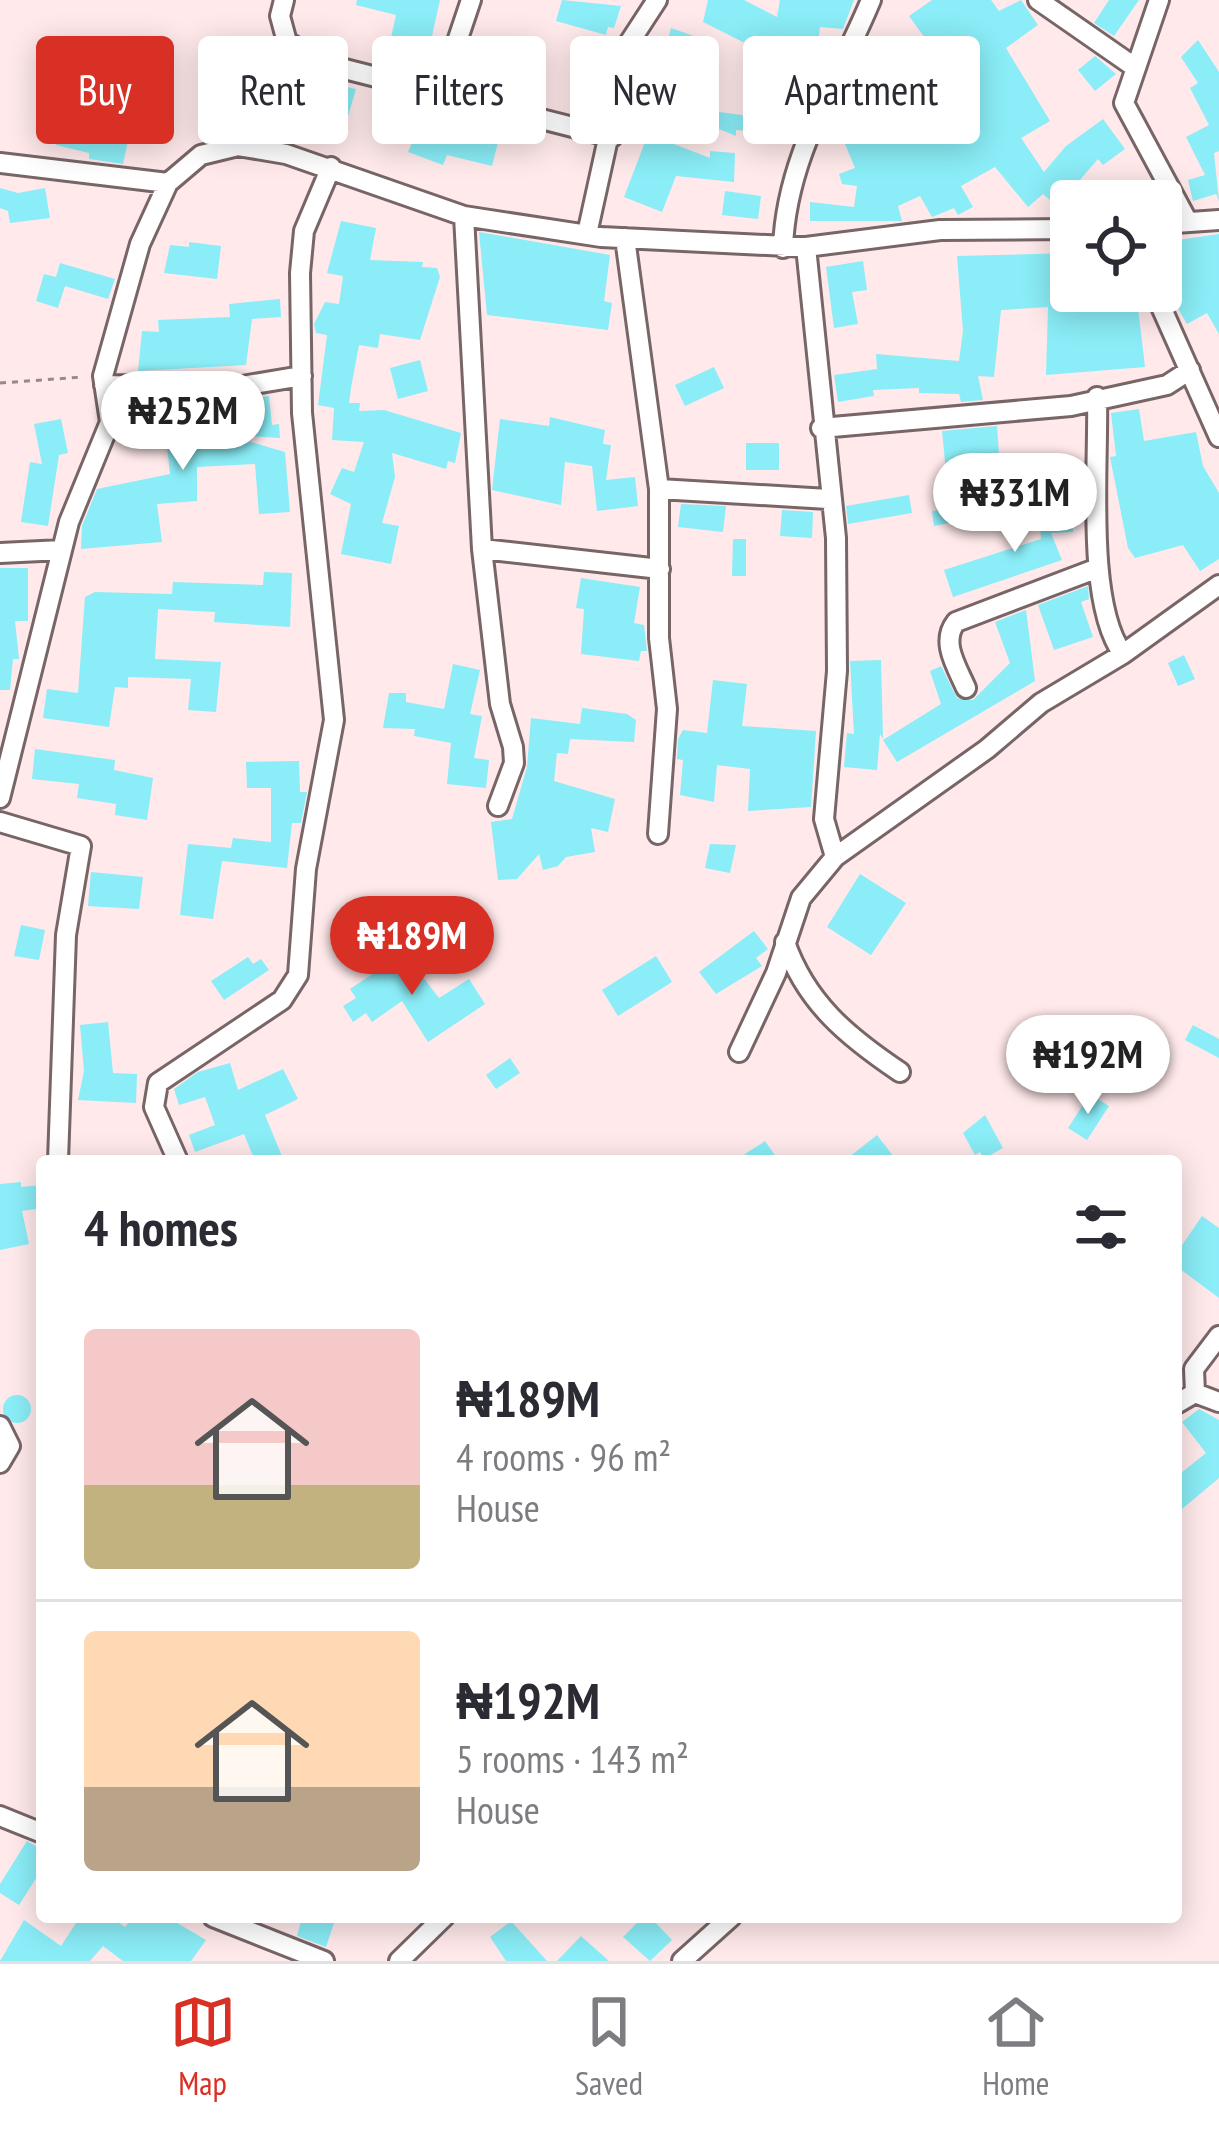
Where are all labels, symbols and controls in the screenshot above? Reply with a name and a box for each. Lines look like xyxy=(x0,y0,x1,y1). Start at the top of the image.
chip: Buy xyxy=(36,36,174,144)
chip: Rent xyxy=(198,36,348,144)
chip: Filters xyxy=(372,36,546,144)
chip: New xyxy=(570,36,719,144)
chip: Apartment xyxy=(743,36,980,144)
map controls xyxy=(1050,180,1182,312)
button: locate xyxy=(1050,180,1182,312)
pin: ₦252M xyxy=(99,371,267,473)
text: ₦252M xyxy=(128,384,238,435)
pin: ₦331M xyxy=(931,453,1099,555)
text: ₦331M xyxy=(960,466,1070,517)
pin: ₦189M xyxy=(328,896,496,998)
text: ₦189M xyxy=(357,909,467,960)
pin: ₦192M xyxy=(1004,1015,1172,1117)
text: ₦192M xyxy=(1033,1028,1143,1079)
text: 4 homes xyxy=(84,1194,238,1260)
icon: filters xyxy=(1068,1194,1134,1260)
text: ₦189M xyxy=(456,1365,600,1431)
icon: home xyxy=(180,1377,324,1521)
text: 4 rooms · 96 m² xyxy=(456,1431,671,1482)
text: House xyxy=(456,1482,540,1533)
text: ₦192M xyxy=(456,1667,600,1733)
icon: home xyxy=(180,1679,324,1823)
text: 5 rooms · 143 m² xyxy=(456,1733,689,1784)
text: House xyxy=(456,1784,540,1835)
tab: Map xyxy=(170,1989,236,2104)
tab: Saved xyxy=(575,1989,643,2104)
tab: Home xyxy=(982,1989,1049,2104)

